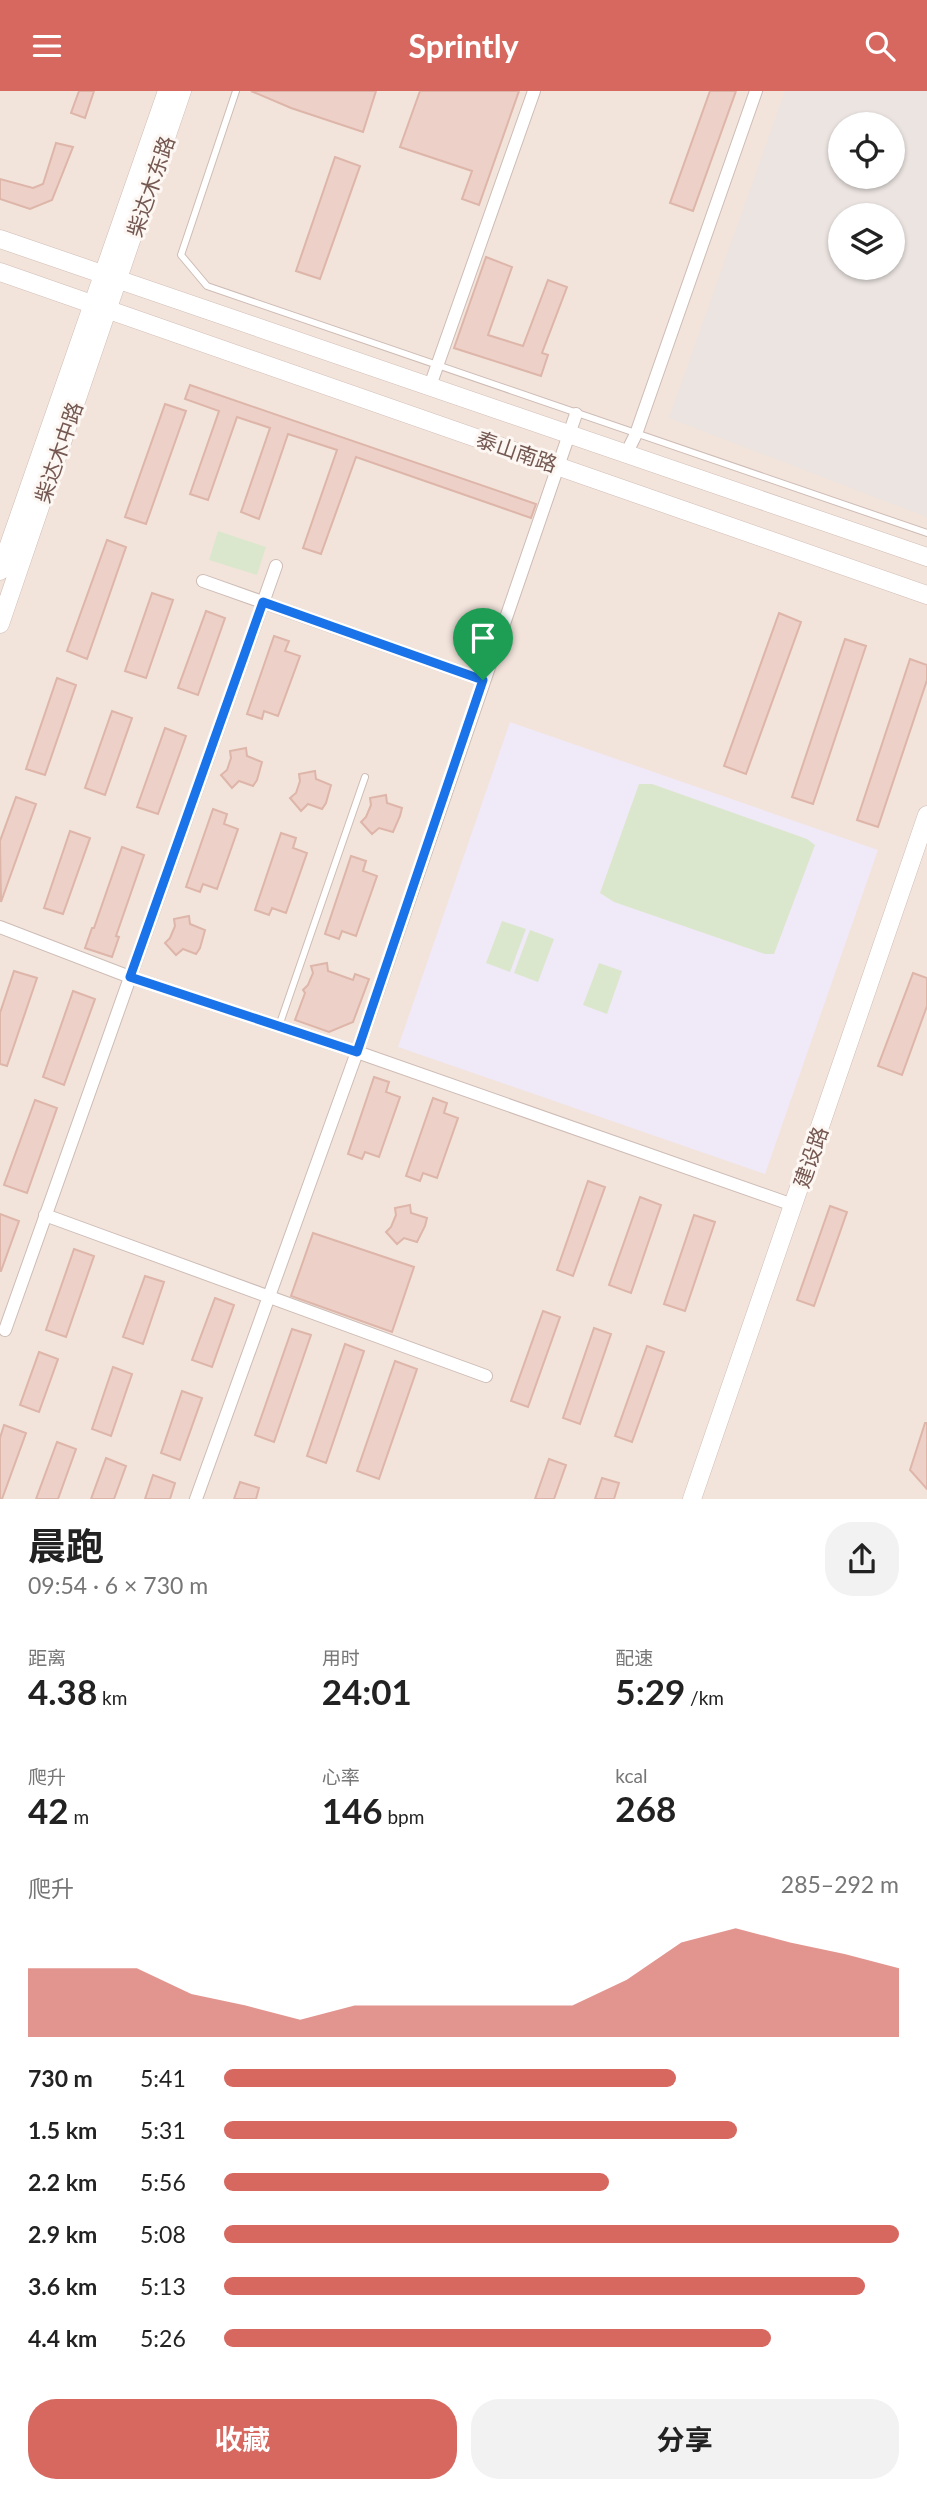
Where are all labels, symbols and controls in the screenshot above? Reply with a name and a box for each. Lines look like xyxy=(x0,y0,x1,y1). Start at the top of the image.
text: Sprintly xyxy=(408,26,519,65)
icon: menu xyxy=(28,27,66,65)
icon: search xyxy=(861,27,899,65)
map controls xyxy=(828,112,905,280)
button: locate xyxy=(828,112,905,189)
street label: 柴达木东路 xyxy=(121,132,179,240)
button: layers xyxy=(828,203,905,280)
street label: 柴达木中路 xyxy=(29,398,87,506)
street label: 泰山南路 xyxy=(473,426,561,476)
pin xyxy=(453,608,513,680)
icon: arrive xyxy=(464,619,502,657)
street label: 建设路 xyxy=(788,1123,832,1191)
text: 晨跑 xyxy=(28,1522,104,1568)
button: share xyxy=(825,1522,899,1596)
text: 09:54 · 6 × 730 m xyxy=(28,1571,208,1599)
text: 距离 xyxy=(28,1646,66,1669)
text: 用时 xyxy=(322,1646,360,1669)
text: 配速 xyxy=(615,1646,653,1669)
text: 4.38 xyxy=(28,1670,97,1712)
text: 24:01 xyxy=(322,1670,412,1712)
text: 5:29 xyxy=(615,1670,685,1712)
text: km xyxy=(97,1686,127,1709)
text: /km xyxy=(685,1686,724,1709)
text: kcal xyxy=(615,1764,647,1787)
text: 爬升 xyxy=(28,1765,66,1788)
text: 心率 xyxy=(322,1765,360,1788)
text: 268 xyxy=(615,1787,676,1829)
text: 42 xyxy=(28,1789,69,1831)
text: 146 xyxy=(322,1789,383,1831)
text: m xyxy=(69,1805,89,1828)
text: bpm xyxy=(383,1805,424,1828)
text: 285–292 m xyxy=(781,1870,899,1898)
text: 爬升 xyxy=(28,1874,74,1902)
text: 730 m xyxy=(28,2064,93,2092)
text: 5:41 xyxy=(140,2064,186,2092)
text: 1.5 km xyxy=(28,2116,97,2144)
text: 5:31 xyxy=(140,2116,186,2144)
text: 2.2 km xyxy=(28,2168,97,2196)
text: 5:56 xyxy=(140,2168,186,2196)
text: 2.9 km xyxy=(28,2220,97,2248)
text: 5:08 xyxy=(140,2220,186,2248)
text: 3.6 km xyxy=(28,2272,97,2300)
text: 5:13 xyxy=(140,2272,186,2300)
text: 4.4 km xyxy=(28,2324,97,2352)
text: 5:26 xyxy=(140,2324,186,2352)
button: 收藏 xyxy=(28,2399,457,2479)
button: 分享 xyxy=(471,2399,899,2479)

